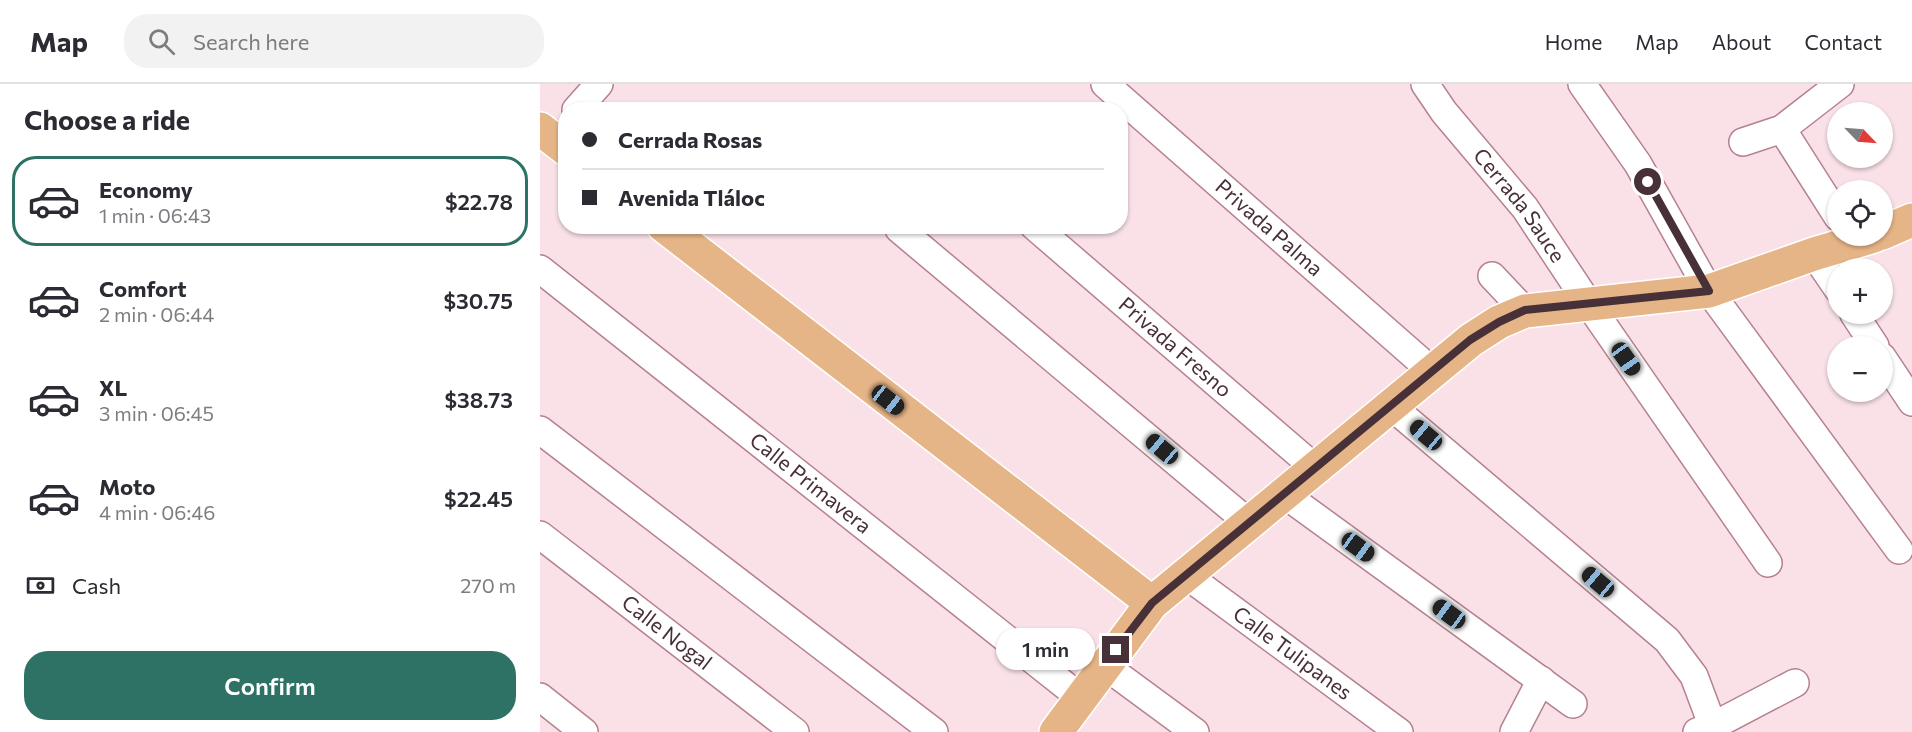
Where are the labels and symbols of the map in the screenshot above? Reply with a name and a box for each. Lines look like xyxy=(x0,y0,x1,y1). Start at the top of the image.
north arrow xyxy=(1827,102,1893,168)
street label: Cerrada Sauce xyxy=(1469,143,1571,267)
route start xyxy=(1634,168,1661,195)
street label: Privada Palma xyxy=(1211,173,1329,280)
street label: Privada Fresno xyxy=(1114,291,1237,402)
car xyxy=(1608,339,1644,379)
car xyxy=(868,382,908,418)
car xyxy=(1406,417,1446,453)
street label: Calle Primavera xyxy=(746,426,877,538)
car xyxy=(1142,431,1182,467)
car xyxy=(1338,529,1378,565)
car xyxy=(1578,564,1618,600)
street label: Calle Nogal xyxy=(617,589,718,674)
car xyxy=(1429,596,1469,632)
street label: Calle Tulipanes xyxy=(1229,600,1357,704)
callout: 1 min xyxy=(996,629,1095,671)
route end xyxy=(1102,636,1129,663)

